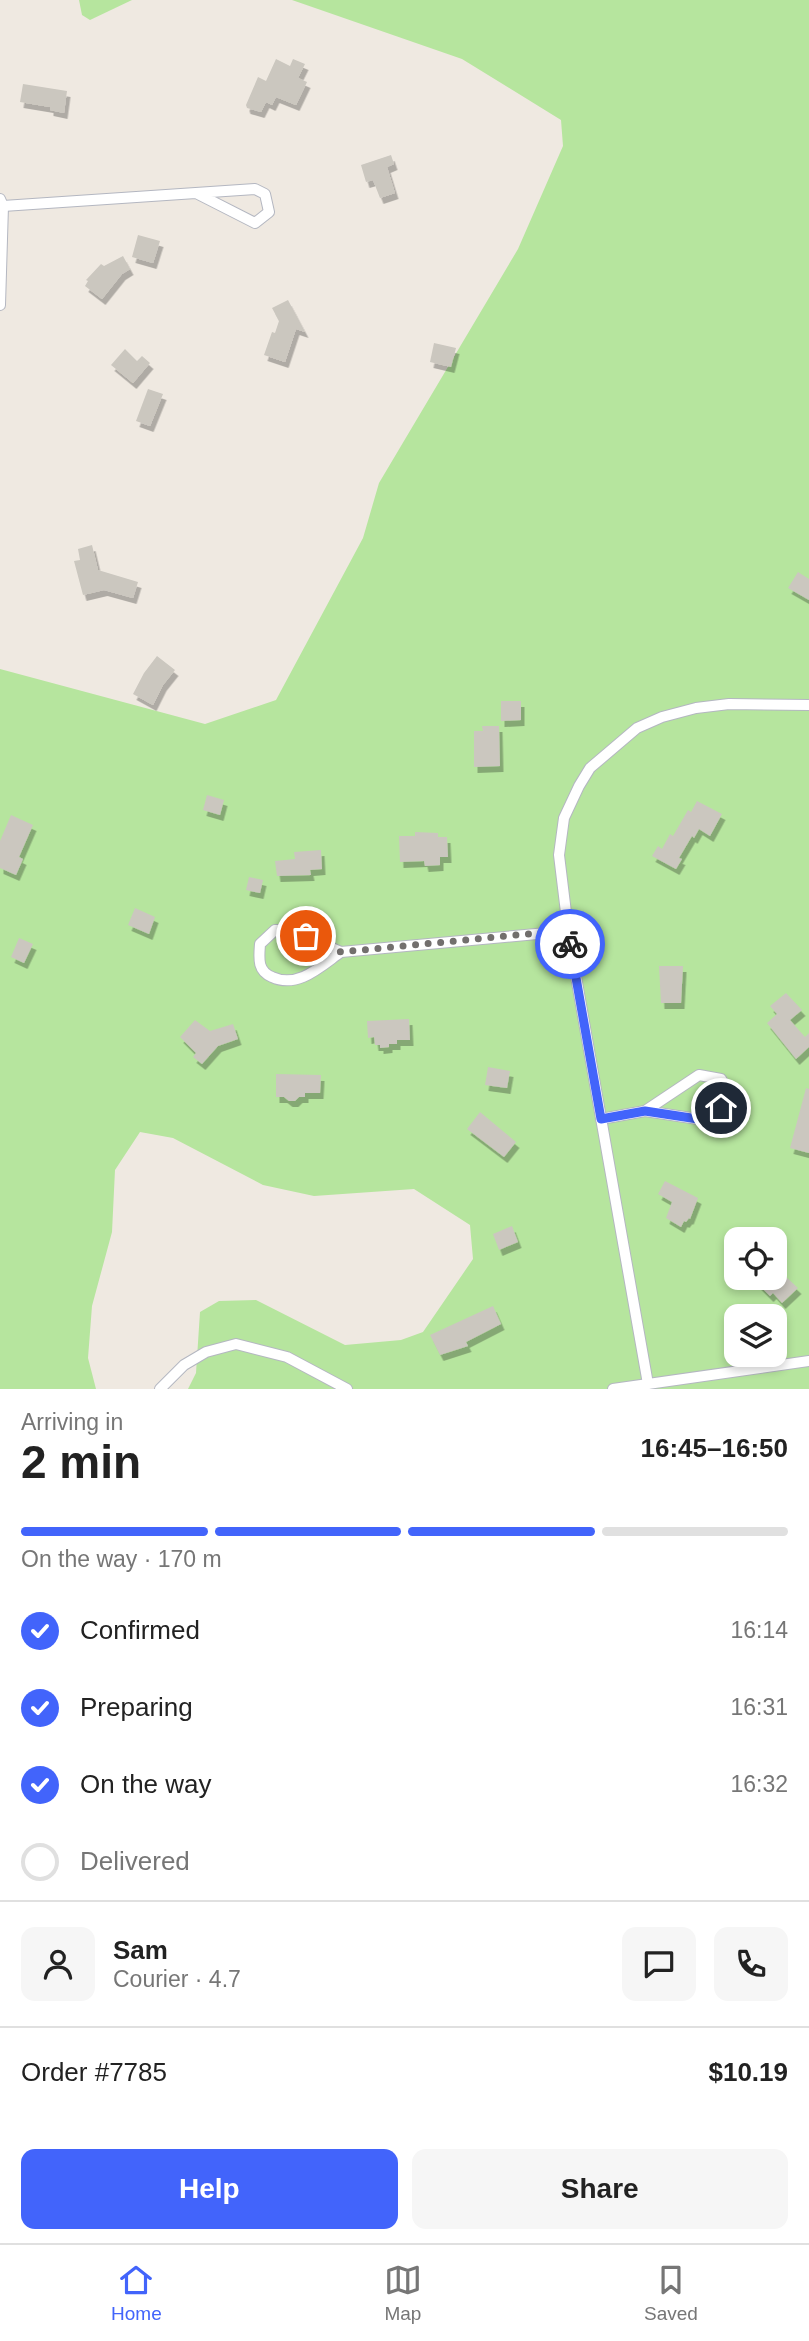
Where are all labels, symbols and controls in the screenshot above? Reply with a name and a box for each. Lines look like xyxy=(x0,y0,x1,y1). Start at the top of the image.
pin xyxy=(276,906,336,966)
courier xyxy=(535,909,605,979)
icon: bag xyxy=(287,917,325,955)
icon: bike xyxy=(551,925,589,963)
pin xyxy=(691,1078,751,1138)
icon: home xyxy=(702,1089,740,1127)
map controls xyxy=(724,1227,787,1367)
button: locate xyxy=(724,1227,787,1290)
button: layers xyxy=(724,1304,787,1367)
text: Arriving in xyxy=(21,1409,123,1435)
text: 16:45–16:50 xyxy=(641,1433,788,1463)
text: 2 min xyxy=(21,1436,141,1488)
text: On the way · 170 m xyxy=(21,1546,222,1572)
icon: check xyxy=(21,1612,59,1650)
text: Confirmed xyxy=(80,1615,200,1645)
text: 16:14 xyxy=(730,1617,788,1643)
icon: check xyxy=(21,1689,59,1727)
text: Preparing xyxy=(80,1692,193,1722)
text: 16:31 xyxy=(730,1694,788,1720)
icon: check xyxy=(21,1766,59,1804)
text: On the way xyxy=(80,1769,212,1799)
text: 16:32 xyxy=(730,1771,788,1797)
text: Delivered xyxy=(80,1846,190,1876)
button: person xyxy=(21,1927,95,2001)
button: chat xyxy=(622,1927,696,2001)
button: phone xyxy=(714,1927,788,2001)
text: Sam xyxy=(113,1935,168,1965)
text: Courier · 4.7 xyxy=(113,1966,241,1992)
text: Order #7785 xyxy=(21,2057,167,2087)
text: $10.19 xyxy=(708,2057,788,2087)
button: Help xyxy=(21,2149,398,2229)
button: Share xyxy=(412,2149,788,2229)
tab: Home xyxy=(111,2261,162,2325)
tab: Map xyxy=(384,2261,422,2325)
tab: Saved xyxy=(644,2261,698,2325)

